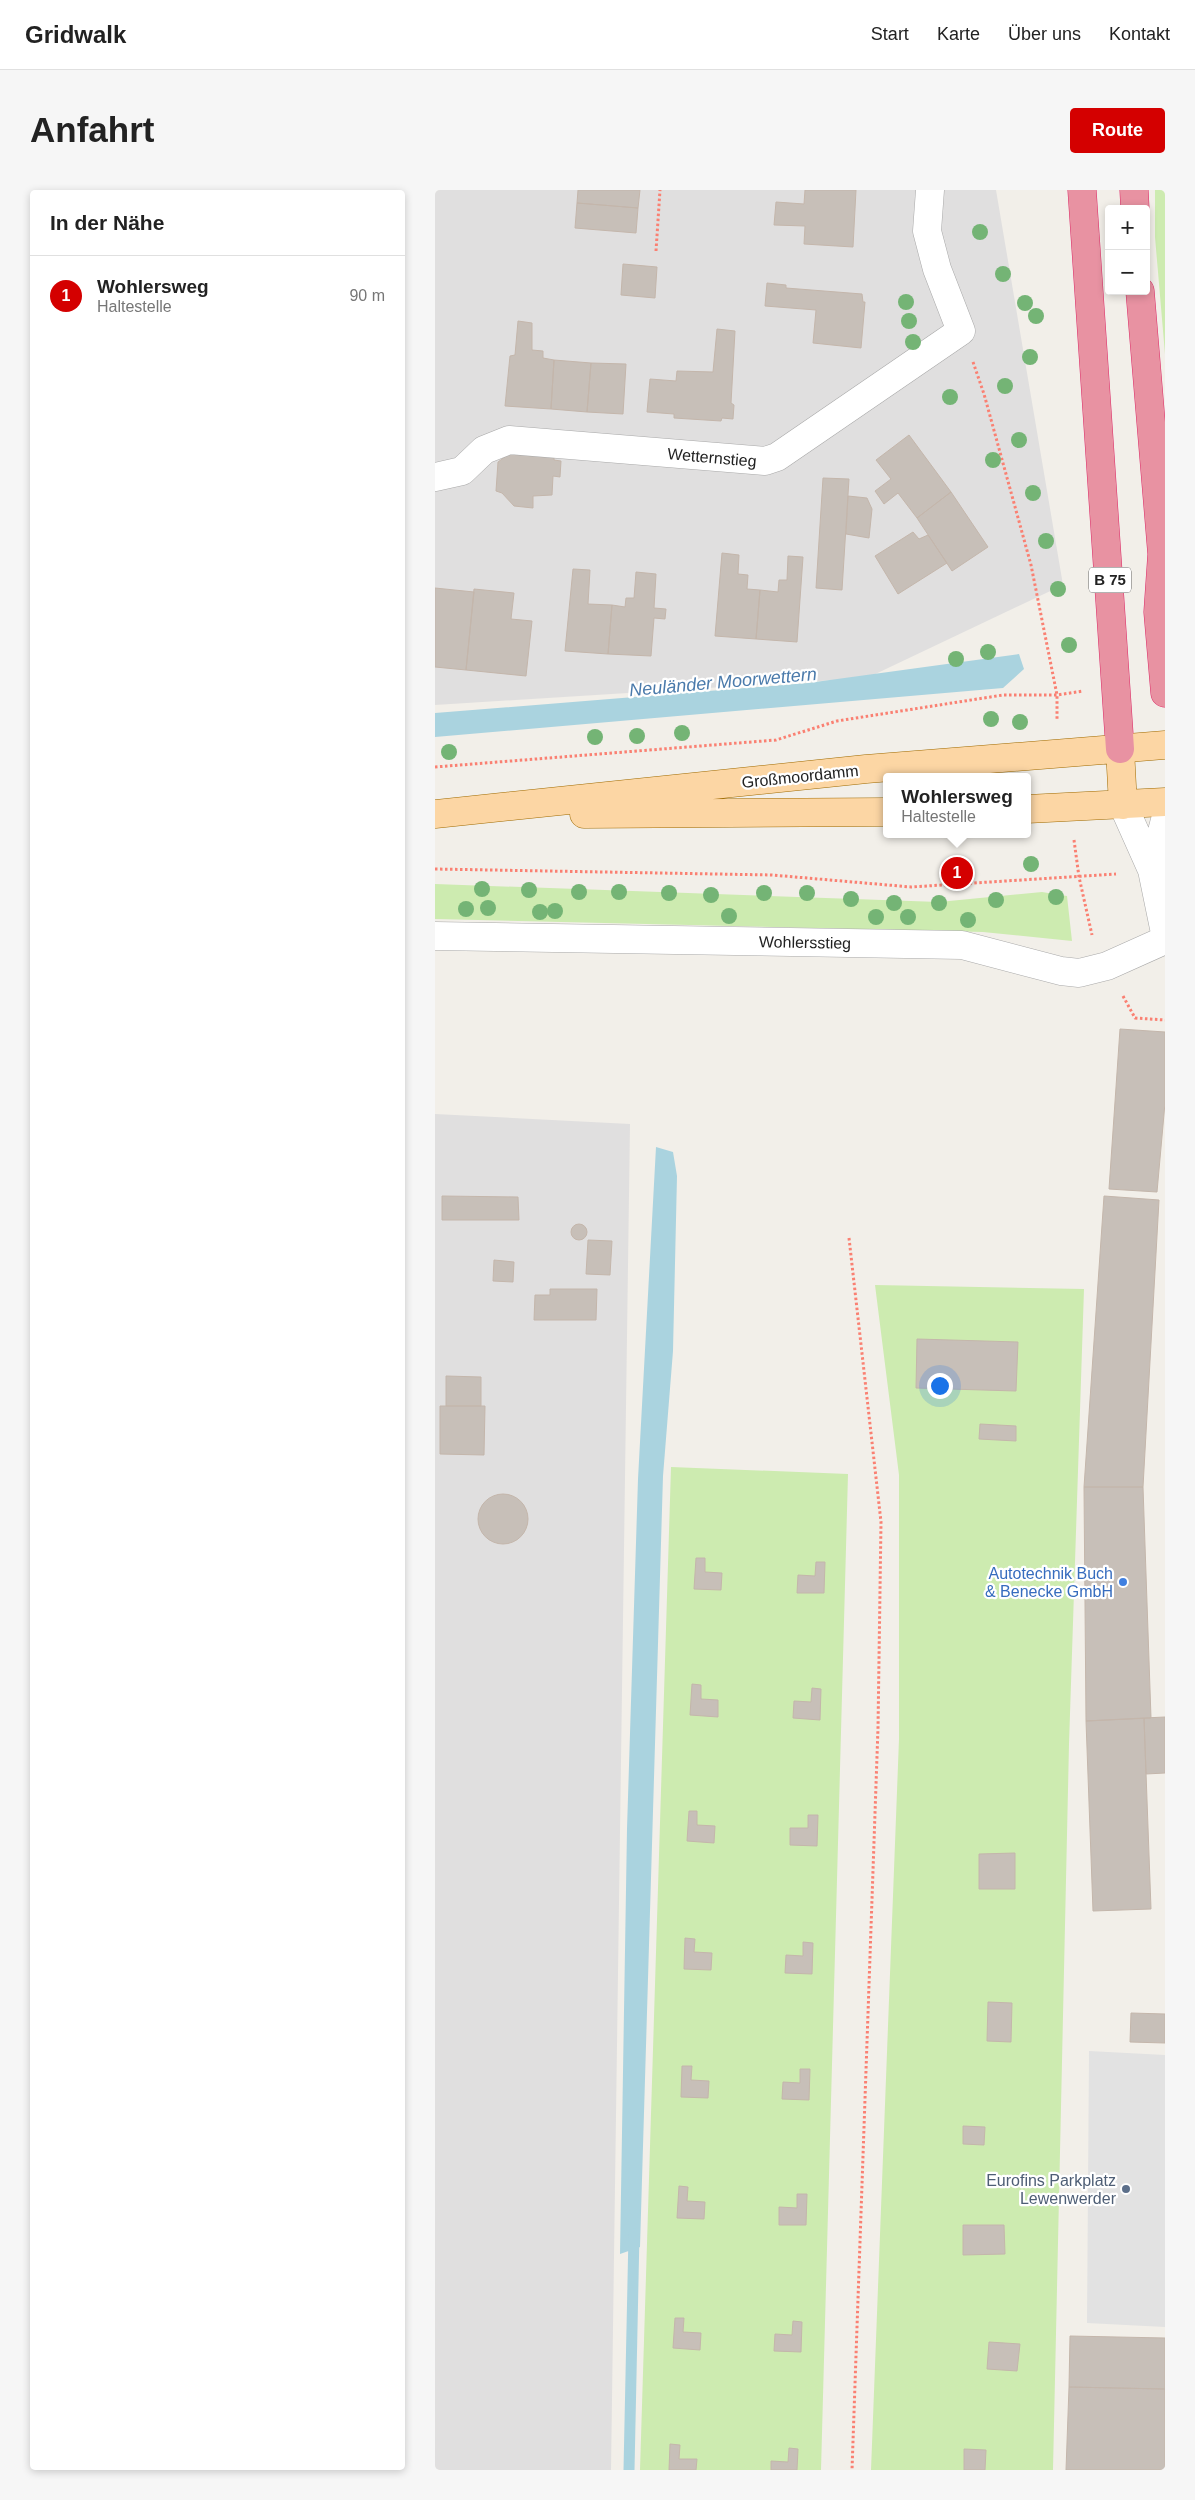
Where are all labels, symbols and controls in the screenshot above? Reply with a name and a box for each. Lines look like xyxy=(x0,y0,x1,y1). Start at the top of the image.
text: Gridwalk xyxy=(25,21,126,48)
text: Start xyxy=(871,24,909,44)
text: Karte xyxy=(937,24,980,44)
text: Über uns xyxy=(1008,24,1081,44)
text: Kontakt xyxy=(1109,24,1170,44)
button: Route xyxy=(1070,108,1165,153)
text: Anfahrt xyxy=(30,110,154,149)
map controls xyxy=(1105,205,1150,295)
button: + xyxy=(1105,205,1150,250)
text: In der Nähe xyxy=(50,211,164,234)
button: − xyxy=(1105,250,1150,295)
text: Wohlersweg xyxy=(97,276,209,297)
text: 1 xyxy=(62,287,70,304)
text: 90 m xyxy=(349,287,385,304)
text: Haltestelle xyxy=(97,298,172,315)
street label: Wetternstieg xyxy=(667,445,757,470)
road number: B 75 xyxy=(1089,568,1131,592)
water label: Neuländer Moorwettern xyxy=(628,664,818,700)
street label: Großmoordamm xyxy=(741,762,859,791)
popup xyxy=(883,773,1031,838)
text: Wohlersweg xyxy=(901,786,1013,807)
text: Haltestelle xyxy=(901,808,976,825)
pin: 1 xyxy=(941,854,973,892)
street label: Wohlersstieg xyxy=(759,933,851,952)
your location xyxy=(927,1373,953,1399)
place label: Autotechnik Buch & Benecke GmbH xyxy=(985,1565,1113,1600)
marker: Autotechnik Buch & Benecke GmbH xyxy=(1117,1576,1129,1588)
place label: Eurofins Parkplatz Lewenwerder xyxy=(986,2172,1117,2207)
marker: Eurofins Parkplatz Lewenwerder xyxy=(1120,2183,1132,2195)

